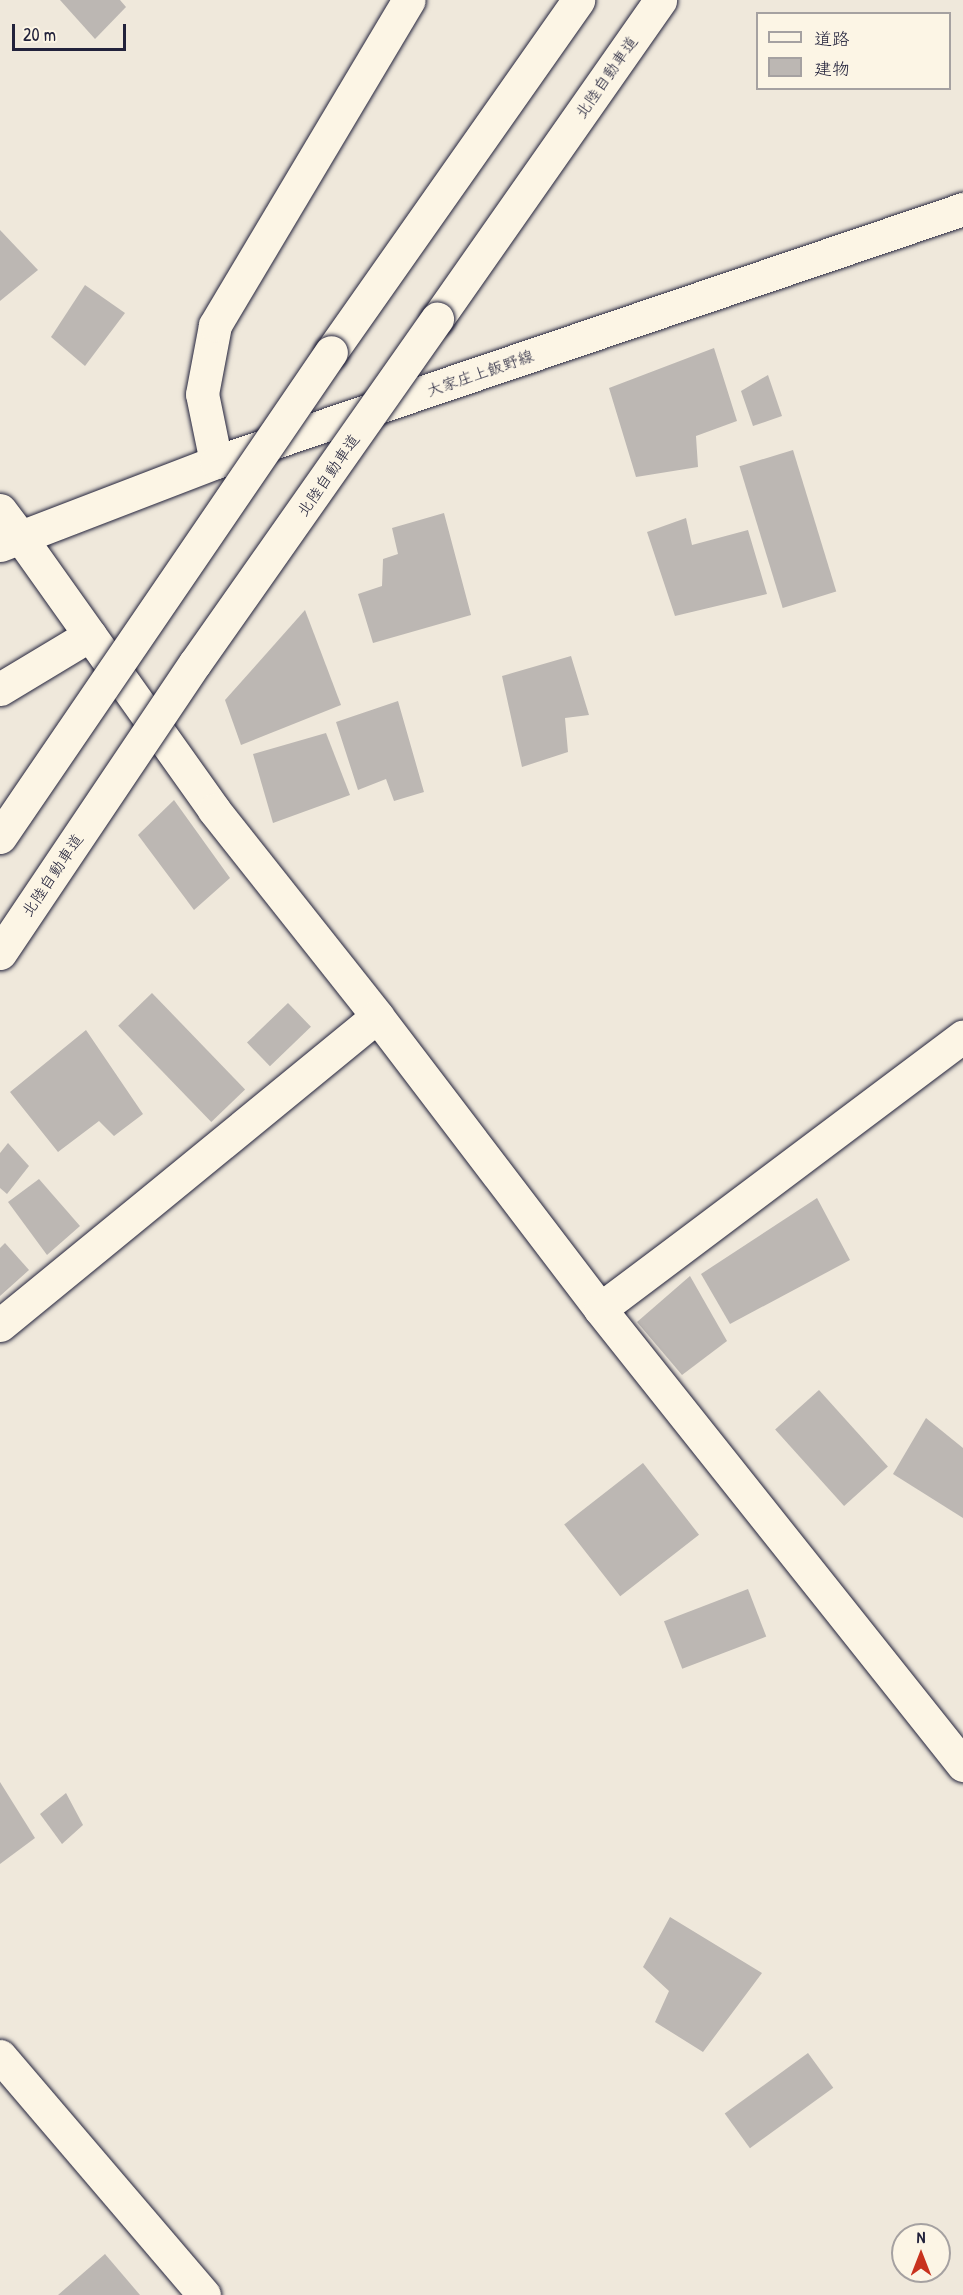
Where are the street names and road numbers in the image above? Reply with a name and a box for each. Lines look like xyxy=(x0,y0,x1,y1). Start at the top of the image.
street label: 北陸自動車道 xyxy=(571,32,641,122)
street label: 大家庄上飯野線 xyxy=(424,346,536,400)
street label: 北陸自動車道 xyxy=(293,430,363,520)
street label: 北陸自動車道 xyxy=(17,830,87,920)

